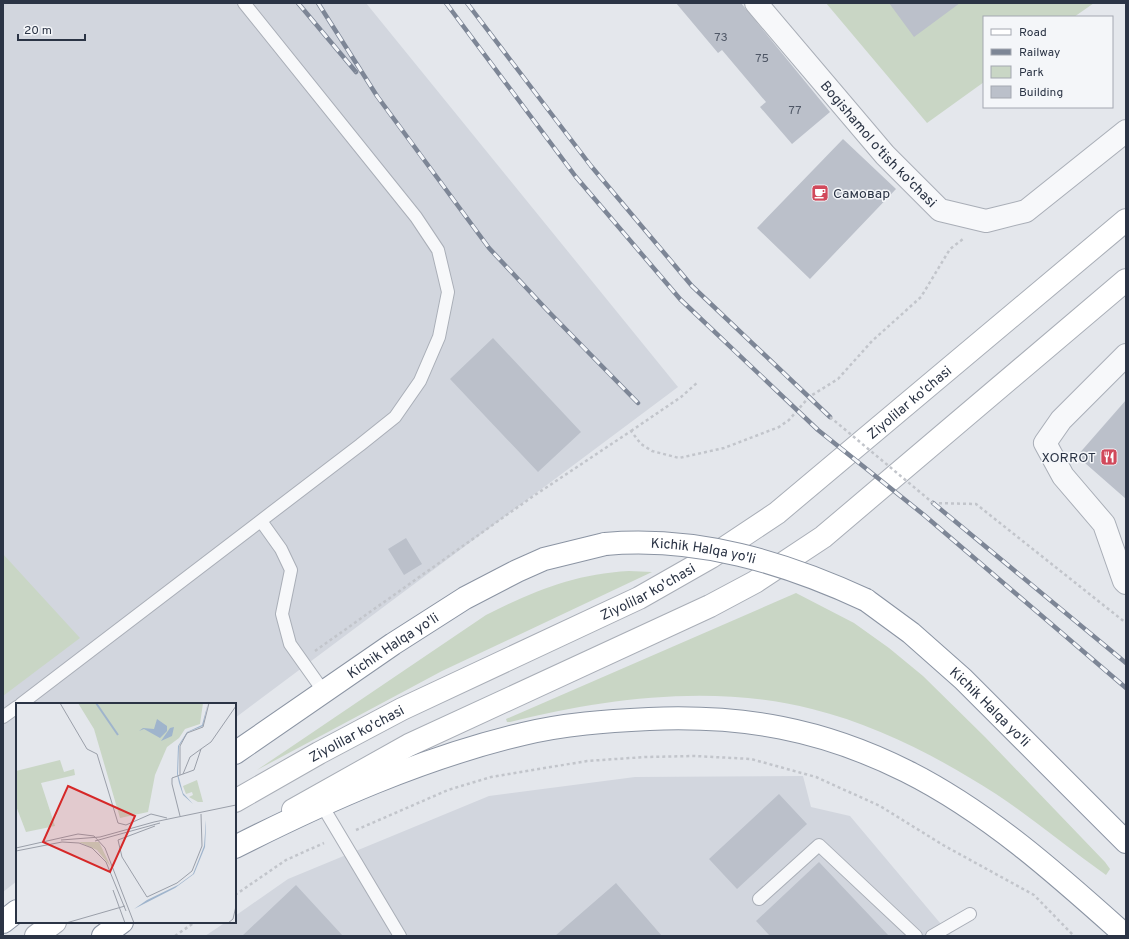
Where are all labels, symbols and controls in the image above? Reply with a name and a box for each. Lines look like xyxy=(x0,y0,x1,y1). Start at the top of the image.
scale bar xyxy=(18,16,85,42)
legend xyxy=(983,16,1113,108)
text: 20 m xyxy=(24,23,52,39)
text: Road xyxy=(1019,25,1047,41)
house number: 73 xyxy=(714,30,728,46)
text: Railway xyxy=(1019,45,1060,61)
house number: 75 xyxy=(755,51,769,67)
text: Park xyxy=(1019,65,1044,81)
street label: Bogishamol o'tish ko'chasi xyxy=(816,78,940,212)
text: Building xyxy=(1019,85,1063,101)
house number: 77 xyxy=(789,103,801,119)
cafe icon: Самовар xyxy=(810,183,830,203)
place label: Самовар xyxy=(833,186,890,203)
street label: Ziyolilar ko'chasi xyxy=(864,363,956,444)
restaurant icon: XORROT xyxy=(1099,447,1119,467)
place label: XORROT xyxy=(1041,450,1096,467)
street label: Kichik Halqa yo'li xyxy=(650,536,758,569)
street label: Ziyolilar ko'chasi xyxy=(598,561,699,625)
street label: Kichik Halqa yo'li xyxy=(344,610,442,683)
street label: Kichik Halqa yo'li xyxy=(946,664,1033,751)
street label: Ziyolilar ko'chasi xyxy=(306,702,408,767)
inset map xyxy=(16,703,236,923)

